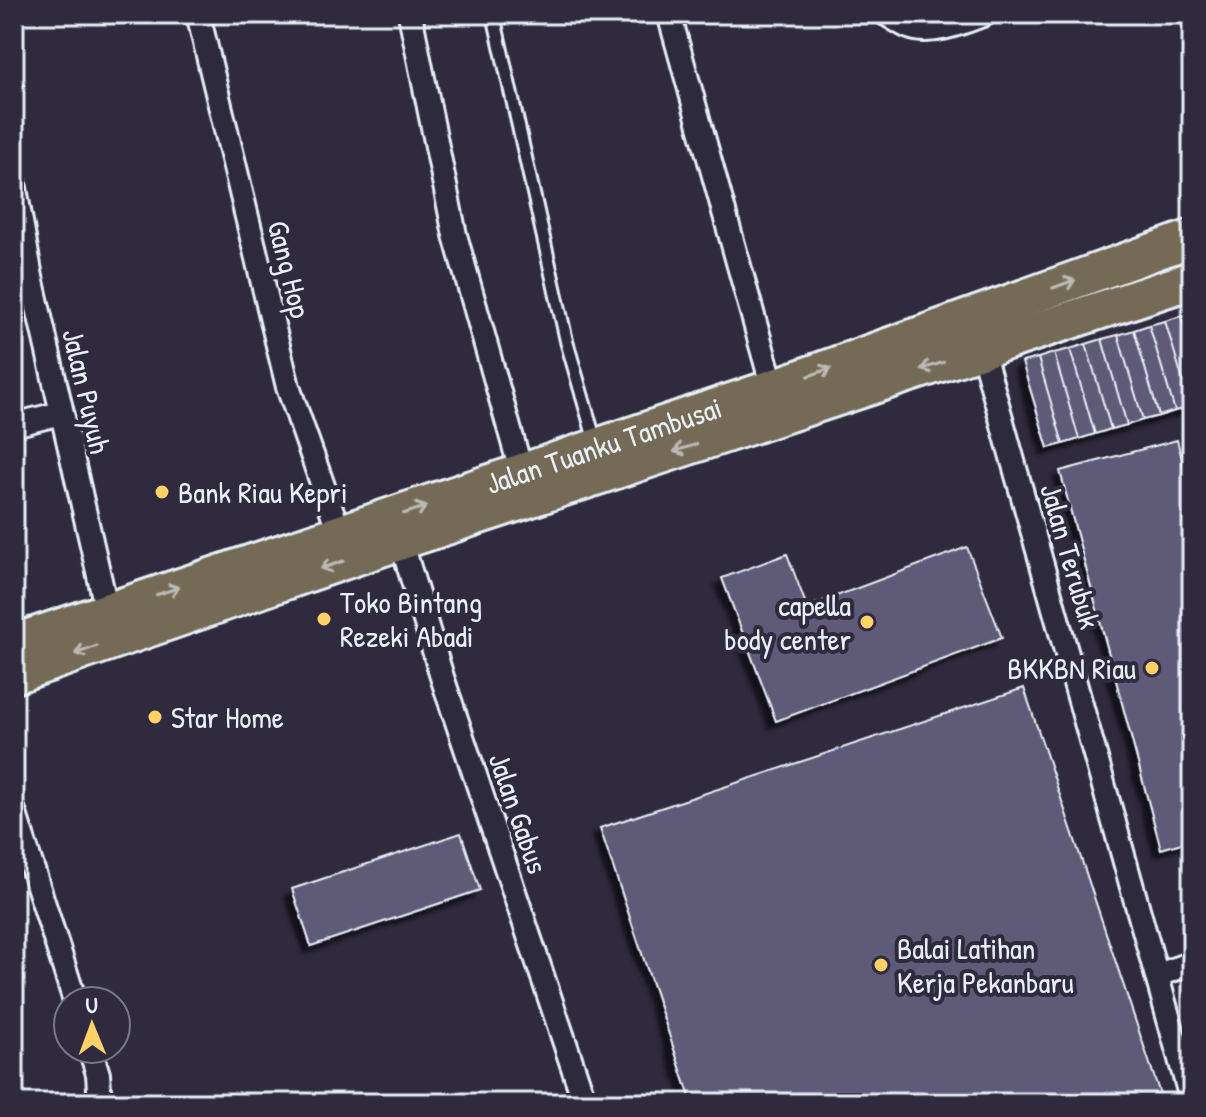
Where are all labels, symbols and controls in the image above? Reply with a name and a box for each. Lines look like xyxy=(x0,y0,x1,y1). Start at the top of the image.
street label: Gang Hop xyxy=(259,216,321,322)
one-way arrow xyxy=(1051,275,1076,290)
street label: Jalan Puyuh xyxy=(53,325,121,457)
one-way arrow xyxy=(920,360,945,374)
one-way arrow xyxy=(807,363,832,378)
street label: Jalan Tuanku Tambusai xyxy=(480,387,727,503)
one-way arrow xyxy=(673,441,698,456)
place label: Bank Riau Kepri xyxy=(178,472,348,512)
street label: Jalan Terubuk xyxy=(1031,479,1111,633)
marker: Bank Riau Kepri xyxy=(153,483,171,501)
one-way arrow xyxy=(402,501,427,516)
one-way arrow xyxy=(320,559,345,573)
place label: Toko Bintang Rezeki Abadi xyxy=(340,582,482,656)
one-way arrow xyxy=(154,583,180,598)
place label: capella body center xyxy=(724,585,851,659)
marker: Toko Bintang Rezeki Abadi xyxy=(315,610,333,628)
marker: capella body center xyxy=(858,613,876,631)
one-way arrow xyxy=(74,643,99,658)
place label: BKKBN Riau xyxy=(1007,648,1136,688)
marker: BKKBN Riau xyxy=(1143,659,1161,677)
place label: Star Home xyxy=(171,697,284,737)
marker: Star Home xyxy=(146,708,164,726)
street label: Jalan Gabus xyxy=(480,747,558,879)
place label: Balai Latihan Kerja Pekanbaru xyxy=(897,928,1074,1002)
marker: Balai Latihan Kerja Pekanbaru xyxy=(872,956,890,974)
north arrow xyxy=(52,985,132,1065)
text: U xyxy=(85,990,98,1020)

